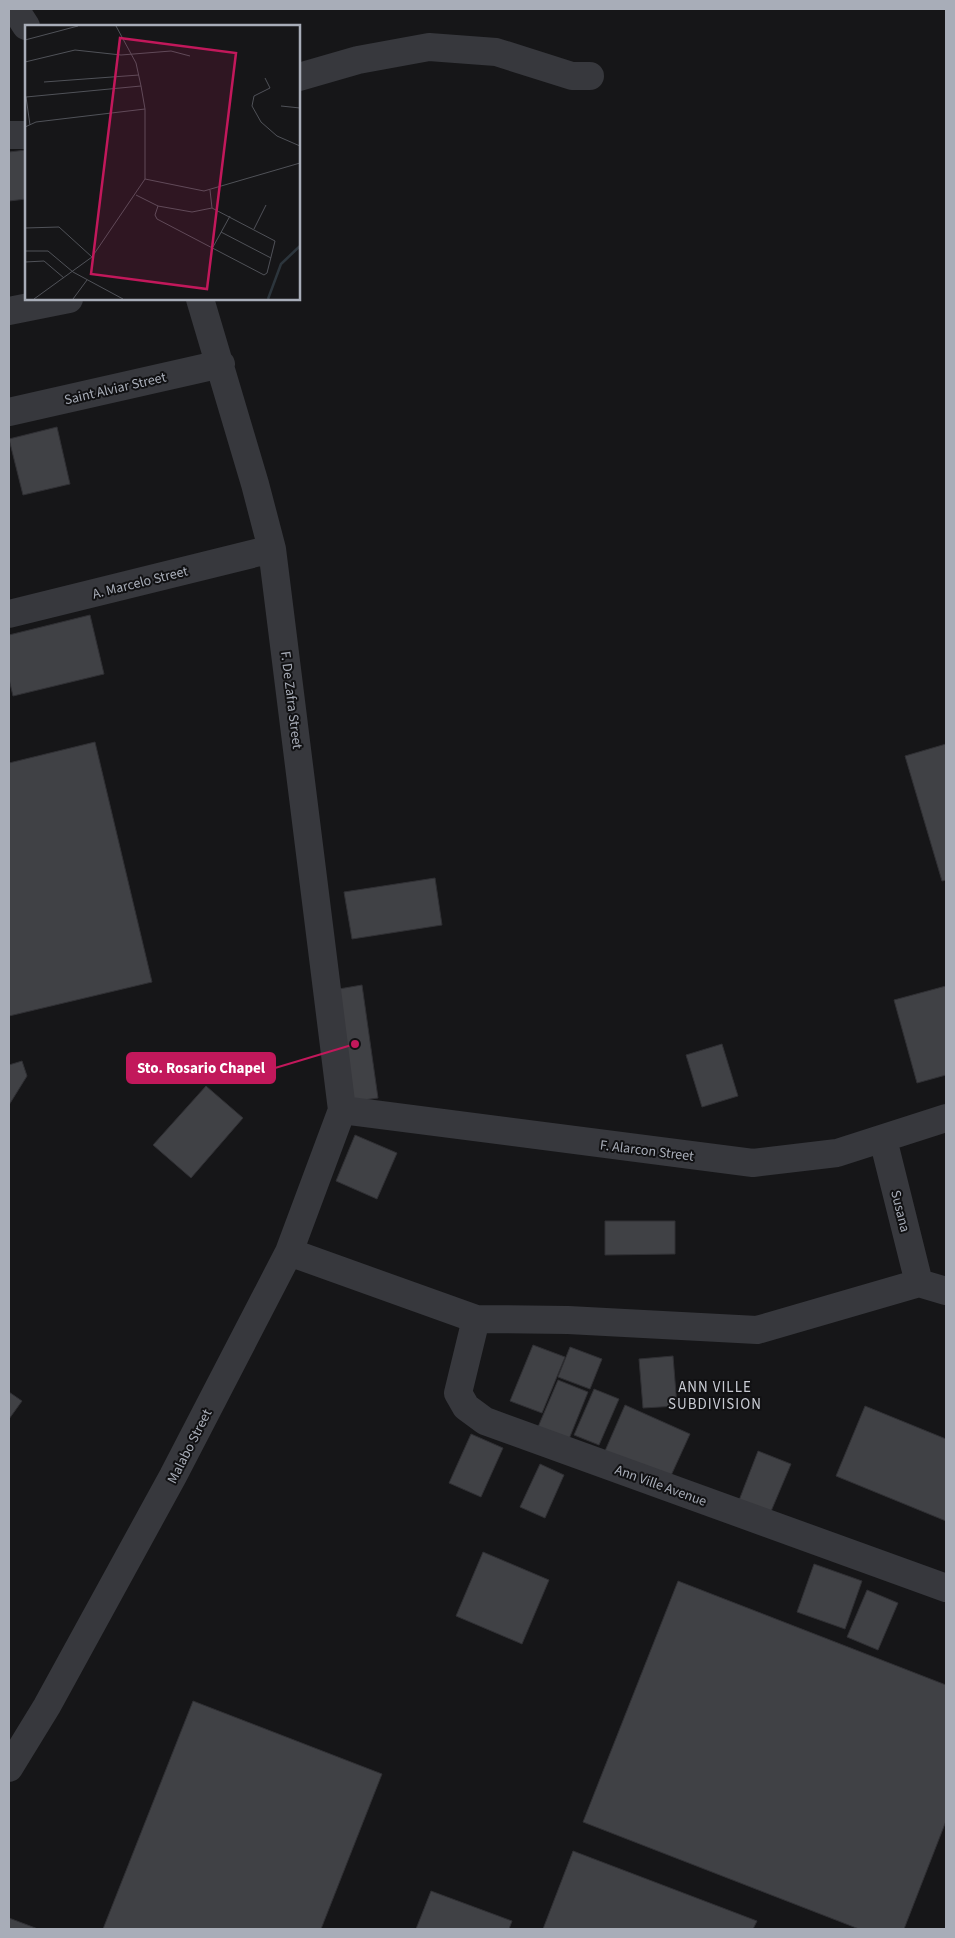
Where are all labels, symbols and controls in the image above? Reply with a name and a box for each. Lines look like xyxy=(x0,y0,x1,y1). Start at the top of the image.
inset map xyxy=(25,25,300,300)
street label: Saint Alviar Street xyxy=(62,367,168,410)
street label: A. Marcelo Street xyxy=(90,561,190,605)
street label: F. De Zafra Street xyxy=(275,650,307,750)
callout: Sto. Rosario Chapel xyxy=(127,1053,275,1083)
text: Sto. Rosario Chapel xyxy=(137,1058,266,1079)
street label: F. Alarcon Street xyxy=(599,1135,695,1167)
street label: Susana xyxy=(885,1188,915,1234)
district label: ANN VILLE SUBDIVISION xyxy=(668,1377,762,1415)
street label: Malabo Street xyxy=(163,1406,217,1487)
street label: Ann Ville Avenue xyxy=(612,1460,709,1512)

